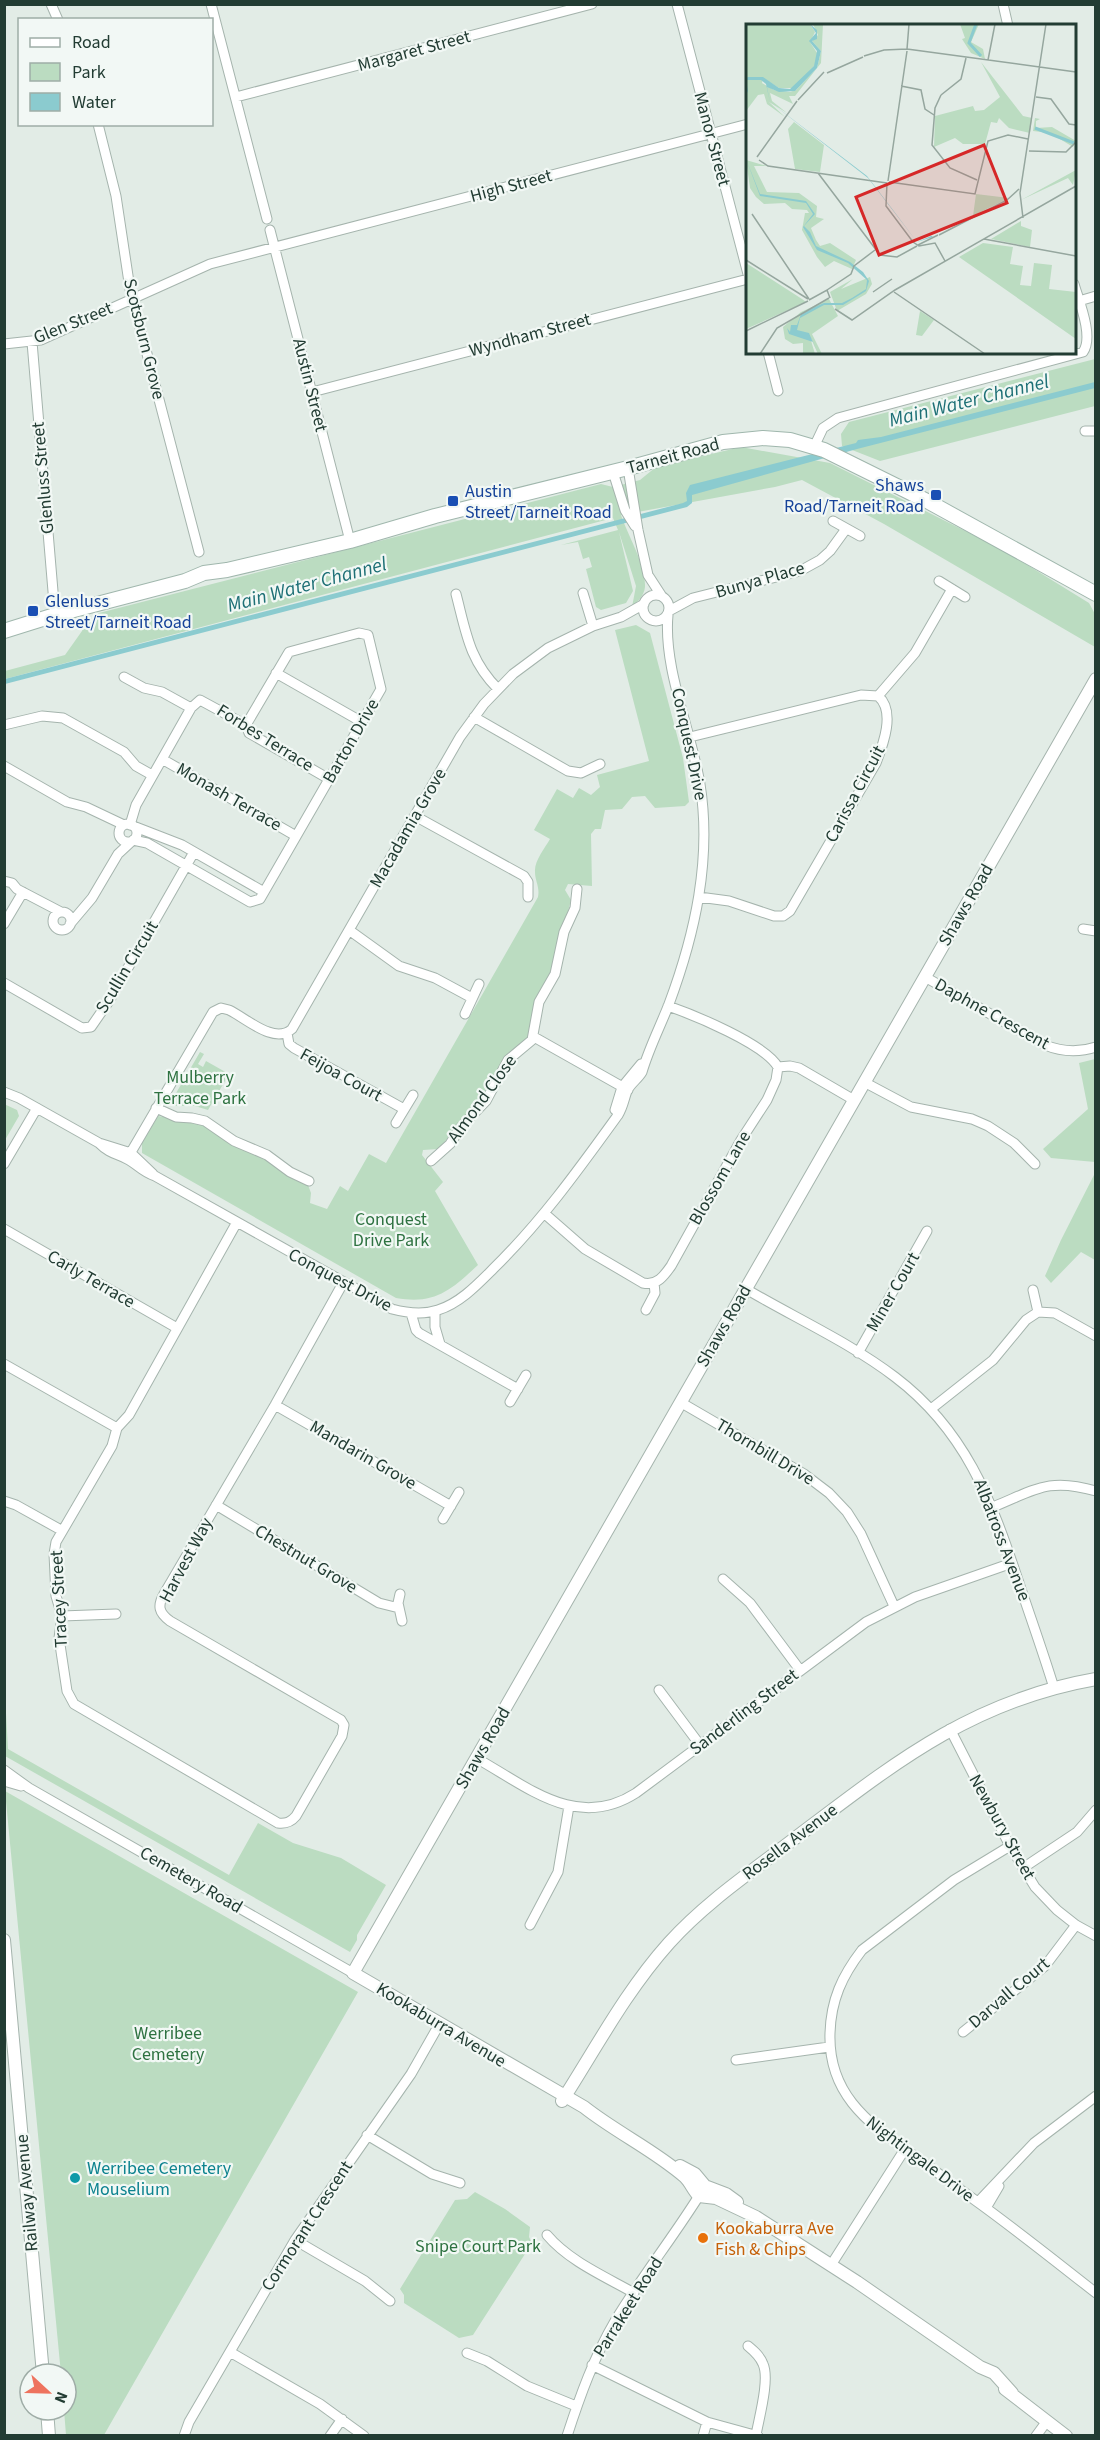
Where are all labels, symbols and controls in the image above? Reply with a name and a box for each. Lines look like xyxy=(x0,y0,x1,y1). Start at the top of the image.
legend xyxy=(18,18,213,126)
street label: Margaret Street xyxy=(355,24,473,78)
inset map xyxy=(746,24,1076,354)
text: Road xyxy=(72,30,111,55)
text: Park xyxy=(72,60,106,85)
street label: Manor Street xyxy=(687,89,737,189)
text: Water xyxy=(72,90,116,115)
street label: High Street xyxy=(467,163,555,209)
street label: Scotsburn Grove xyxy=(117,276,171,402)
street label: Glen Street xyxy=(30,296,116,350)
street label: Wyndham Street xyxy=(466,307,594,363)
street label: Austin Street xyxy=(286,336,334,434)
water label: Main Water Channel xyxy=(886,368,1052,434)
street label: Glenluss Street xyxy=(26,421,60,535)
street label: Tarneit Road xyxy=(624,432,722,480)
place label: Shaws Road/Tarneit Road xyxy=(784,473,924,519)
place label: Austin Street/Tarneit Road xyxy=(465,479,612,525)
marker: Shaws Road/Tarneit Road xyxy=(929,488,943,502)
marker: Austin Street/Tarneit Road xyxy=(446,494,460,508)
water label: Main Water Channel xyxy=(224,550,390,620)
street label: Bunya Place xyxy=(713,555,808,605)
place label: Glenluss Street/Tarneit Road xyxy=(45,589,192,635)
marker: Glenluss Street/Tarneit Road xyxy=(26,604,40,618)
street label: Conquest Drive xyxy=(665,685,713,803)
street label: Barton Drive xyxy=(317,694,385,788)
street label: Forbes Terrace xyxy=(212,698,318,778)
street label: Carissa Circuit xyxy=(819,741,891,847)
street label: Monash Terrace xyxy=(172,757,286,837)
street label: Macadamia Grove xyxy=(364,763,452,892)
street label: Shaws Road xyxy=(932,859,1000,951)
street label: Scullin Circuit xyxy=(90,916,164,1018)
street label: Daphne Crescent xyxy=(930,972,1054,1056)
street label: Feijoa Court xyxy=(295,1042,387,1108)
street label: Almond Close xyxy=(441,1050,523,1148)
park label: Mulberry Terrace Park xyxy=(154,1065,246,1111)
street label: Blossom Lane xyxy=(683,1126,757,1230)
park label: Conquest Drive Park xyxy=(353,1207,429,1253)
street label: Conquest Drive xyxy=(284,1242,396,1318)
street label: Carly Terrace xyxy=(43,1244,140,1314)
street label: Miner Court xyxy=(860,1248,926,1336)
street label: Shaws Road xyxy=(690,1280,758,1372)
street label: Thornbill Drive xyxy=(711,1413,819,1491)
street label: Mandarin Grove xyxy=(305,1414,421,1496)
street label: Albatross Avenue xyxy=(967,1475,1037,1605)
street label: Harvest Way xyxy=(153,1513,219,1607)
street label: Chestnut Grove xyxy=(250,1518,362,1600)
street label: Tracey Street xyxy=(44,1550,74,1648)
street label: Sanderling Street xyxy=(684,1663,804,1761)
street label: Shaws Road xyxy=(449,1702,517,1794)
street label: Newbury Street xyxy=(963,1770,1041,1884)
street label: Rosella Avenue xyxy=(737,1798,843,1886)
street label: Cemetery Road xyxy=(135,1840,247,1920)
street label: Darvall Court xyxy=(963,1952,1055,2034)
street label: Kookaburra Avenue xyxy=(371,1976,511,2074)
park label: Werribee Cemetery xyxy=(132,2021,205,2067)
street label: Nightingale Drive xyxy=(861,2110,979,2208)
street label: Railway Avenue xyxy=(9,2133,45,2253)
place label: Werribee Cemetery Mouselium xyxy=(87,2156,232,2202)
street label: Cormorant Crescent xyxy=(255,2156,359,2296)
marker: Werribee Cemetery Mouselium xyxy=(68,2171,82,2185)
place label: Kookaburra Ave Fish & Chips xyxy=(715,2216,834,2262)
marker: Kookaburra Ave Fish & Chips xyxy=(696,2231,710,2245)
park label: Snipe Court Park xyxy=(415,2234,541,2259)
street label: Parrakeet Road xyxy=(587,2252,669,2362)
north arrow xyxy=(18,2362,78,2422)
text: N xyxy=(49,2388,73,2406)

